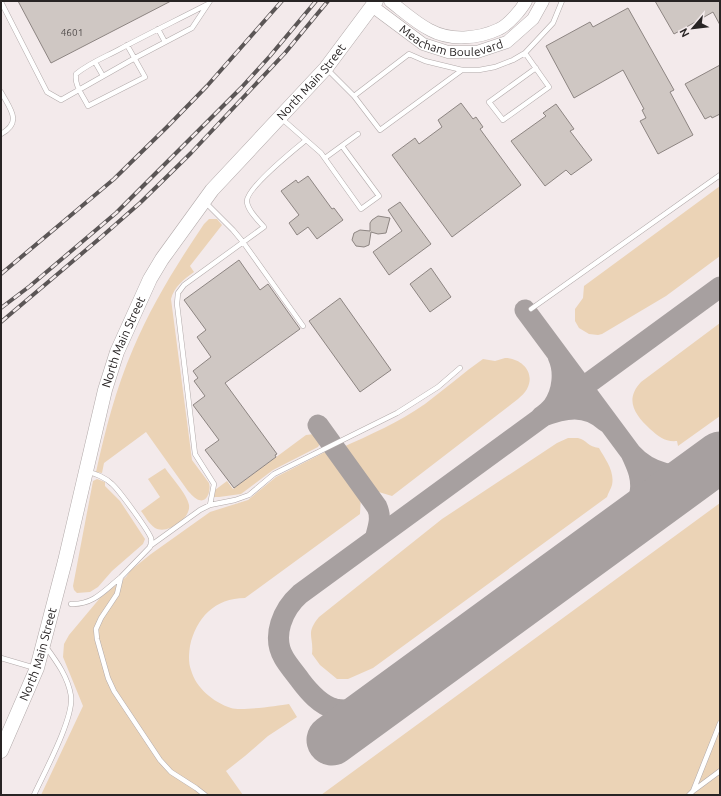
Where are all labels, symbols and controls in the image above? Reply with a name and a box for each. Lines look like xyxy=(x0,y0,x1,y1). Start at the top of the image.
north arrow xyxy=(673,8,713,48)
street label: Meacham Boulevard xyxy=(397,22,505,59)
text: N xyxy=(677,26,691,39)
house number: 4601 xyxy=(61,27,83,38)
street label: North Main Street xyxy=(274,41,348,122)
street label: North Main Street xyxy=(99,294,147,389)
street label: North Main Street xyxy=(17,606,59,703)

